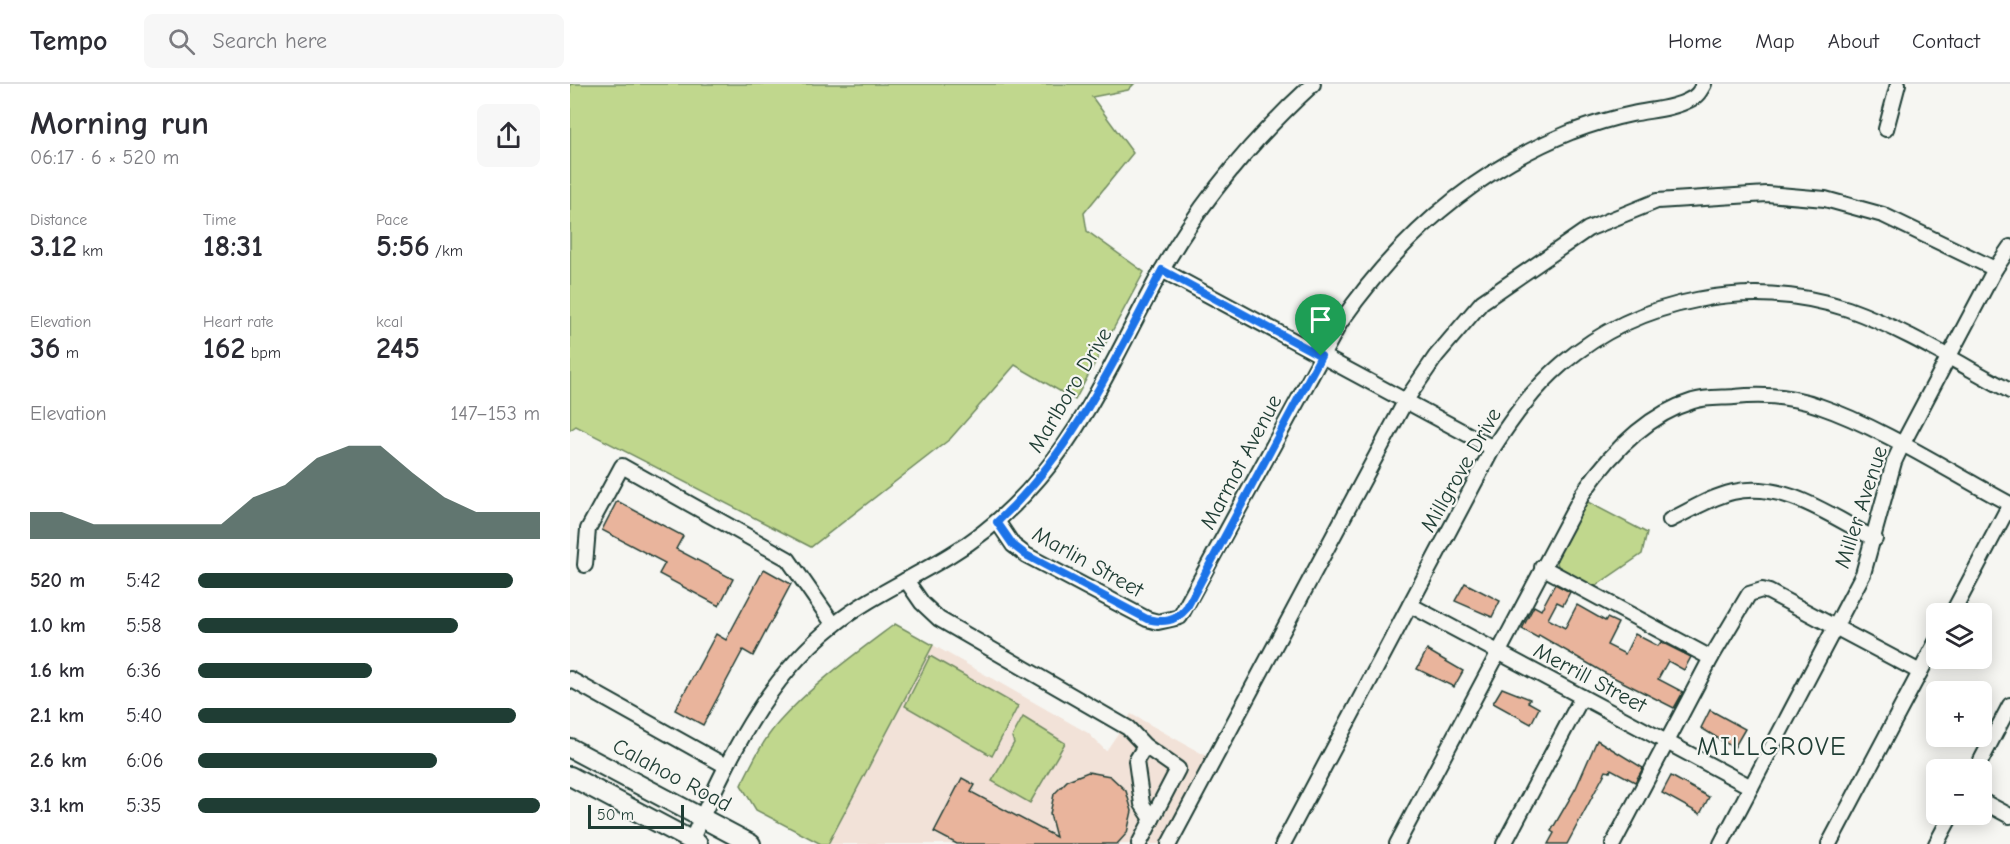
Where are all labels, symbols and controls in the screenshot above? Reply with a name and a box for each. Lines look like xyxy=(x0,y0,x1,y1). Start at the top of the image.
search box xyxy=(144,14,564,68)
text: Tempo xyxy=(30,25,108,57)
icon: search xyxy=(165,25,198,58)
text: Search here xyxy=(213,28,327,54)
text: Home xyxy=(1668,29,1722,53)
text: Map xyxy=(1755,29,1795,53)
text: About xyxy=(1828,29,1879,53)
text: Contact xyxy=(1912,29,1980,53)
text: Morning run xyxy=(30,104,209,142)
button: share xyxy=(477,104,540,167)
text: 06:17 · 6 × 520 m xyxy=(30,146,179,169)
text: Distance xyxy=(30,211,87,229)
text: Time xyxy=(203,211,236,229)
text: Pace xyxy=(376,211,408,229)
text: 3.12 xyxy=(30,229,77,264)
text: 18:31 xyxy=(203,229,263,264)
text: 5:56 xyxy=(376,229,430,264)
text: km xyxy=(77,242,103,260)
text: /km xyxy=(430,242,463,260)
pin xyxy=(1295,294,1346,356)
icon: arrive xyxy=(1304,303,1337,336)
text: Elevation xyxy=(30,313,91,331)
text: Heart rate xyxy=(203,313,274,331)
text: kcal xyxy=(376,313,403,331)
street label: Marlboro Drive xyxy=(1022,323,1118,457)
text: 36 xyxy=(30,331,60,366)
text: 162 xyxy=(203,331,245,366)
text: 245 xyxy=(376,331,420,366)
text: m xyxy=(60,344,79,362)
text: bpm xyxy=(245,344,281,362)
street label: Marmot Avenue xyxy=(1195,390,1287,534)
text: Elevation xyxy=(30,402,107,425)
text: 147–153 m xyxy=(450,402,540,425)
street label: Millgrove Drive xyxy=(1415,403,1507,537)
street label: Miller Avenue xyxy=(1829,443,1893,571)
street label: Marlin Street xyxy=(1028,521,1149,604)
text: 520 m xyxy=(30,569,85,592)
text: 5:42 xyxy=(126,569,161,592)
map controls xyxy=(1926,603,1992,825)
button: layers xyxy=(1926,603,1992,669)
text: 1.0 km xyxy=(30,614,86,637)
text: 5:58 xyxy=(126,614,162,637)
street label: Merrill Street xyxy=(1529,637,1651,719)
text: 1.6 km xyxy=(30,659,85,682)
text: 6:36 xyxy=(126,659,161,682)
button: + xyxy=(1926,681,1992,747)
text: 2.1 km xyxy=(30,704,84,727)
text: 5:40 xyxy=(126,704,162,727)
district label: MILLGROVE xyxy=(1697,732,1847,762)
street label: Calahoo Road xyxy=(608,733,736,817)
text: 2.6 km xyxy=(30,749,87,772)
text: 6:06 xyxy=(126,749,163,772)
button: − xyxy=(1926,759,1992,825)
text: 3.1 km xyxy=(30,794,84,817)
text: 5:35 xyxy=(126,794,161,817)
scale bar xyxy=(588,802,684,830)
text: 50 m xyxy=(597,806,634,824)

